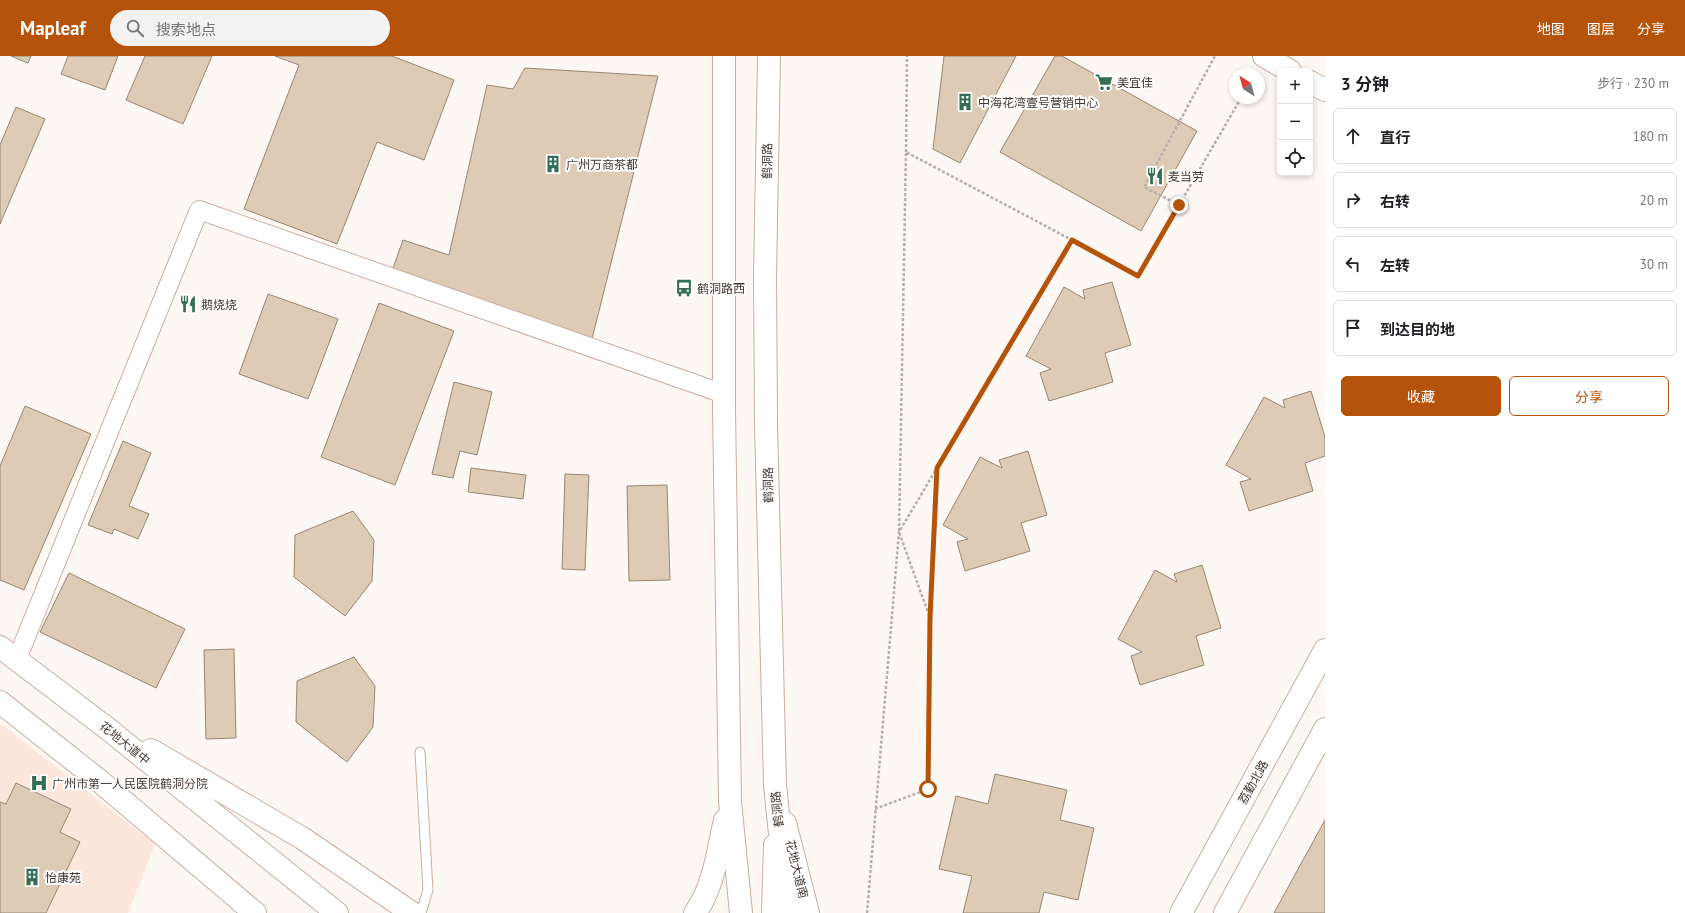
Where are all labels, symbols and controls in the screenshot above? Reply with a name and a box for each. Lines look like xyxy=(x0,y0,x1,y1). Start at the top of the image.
search box xyxy=(110,10,390,46)
text: Mapleaf xyxy=(20,16,86,40)
icon: search xyxy=(124,17,146,39)
text: 搜索地点 xyxy=(156,20,216,39)
text: 地图 xyxy=(1537,20,1565,38)
text: 图层 xyxy=(1587,20,1615,38)
text: 分享 xyxy=(1637,20,1665,38)
north arrow xyxy=(1229,68,1265,104)
map controls xyxy=(1277,68,1313,176)
button: + xyxy=(1277,68,1313,104)
supermarket icon: 美宜佳 xyxy=(1094,72,1114,92)
text: 3 分钟 xyxy=(1341,73,1389,95)
place label: 美宜佳 xyxy=(1117,75,1153,90)
text: 步行 · 230 m xyxy=(1597,75,1669,92)
building icon: 中海花湾壹号营销中心 xyxy=(955,92,975,112)
place label: 中海花湾壹号营销中心 xyxy=(978,95,1098,110)
button: − xyxy=(1277,104,1313,140)
icon: ahead xyxy=(1342,125,1364,147)
text: 直行 xyxy=(1380,128,1410,147)
text: 180 m xyxy=(1633,128,1668,145)
button: locate xyxy=(1277,140,1313,176)
street label: 鹤洞路 xyxy=(759,143,775,179)
building icon: 广州万商茶都 xyxy=(543,154,563,174)
place label: 广州万商茶都 xyxy=(566,157,638,172)
restaurant icon: 麦当劳 xyxy=(1145,166,1165,186)
place label: 麦当劳 xyxy=(1168,169,1204,184)
icon: right xyxy=(1342,189,1364,211)
text: 右转 xyxy=(1380,192,1410,211)
text: 20 m xyxy=(1640,192,1668,209)
route end xyxy=(1170,196,1188,214)
icon: left xyxy=(1342,253,1364,275)
text: 左转 xyxy=(1380,256,1410,275)
text: 30 m xyxy=(1640,256,1668,273)
bus stop icon: 鹤洞路西 xyxy=(674,278,694,298)
place label: 鹤洞路西 xyxy=(697,281,745,296)
restaurant icon: 鹅烧烧 xyxy=(178,294,198,314)
place label: 鹅烧烧 xyxy=(201,297,237,312)
icon: arrive xyxy=(1342,317,1364,339)
text: 到达目的地 xyxy=(1380,320,1455,339)
button: 收藏 xyxy=(1341,376,1501,416)
button: 分享 xyxy=(1509,376,1669,416)
street label: 鹤洞路 xyxy=(760,467,776,503)
street label: 花地大道中 xyxy=(97,718,153,768)
street label: 荔勤北路 xyxy=(1235,757,1271,807)
hospital icon: 广州市第一人民医院鹤洞分院 xyxy=(29,773,49,793)
place label: 广州市第一人民医院鹤洞分院 xyxy=(52,776,208,791)
route start xyxy=(919,780,937,798)
street label: 鹤洞路 xyxy=(768,790,786,828)
street label: 花地大道南 xyxy=(782,838,812,900)
building icon: 怡康苑 xyxy=(22,867,42,887)
place label: 怡康苑 xyxy=(45,870,81,885)

